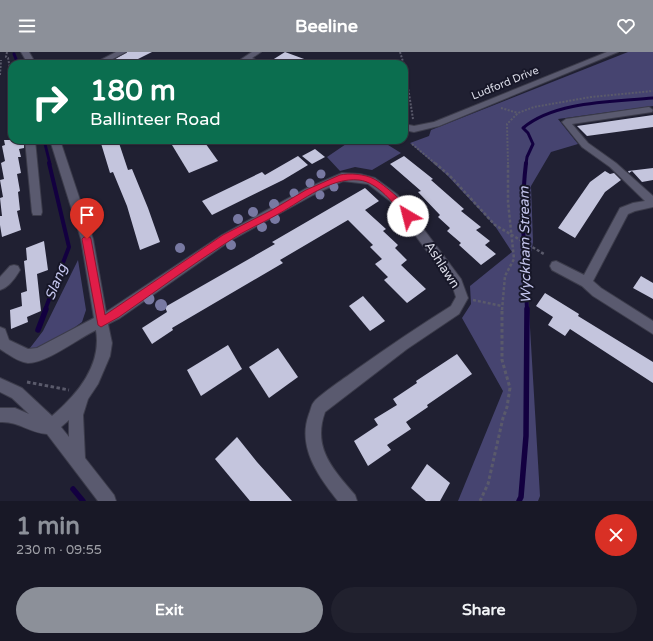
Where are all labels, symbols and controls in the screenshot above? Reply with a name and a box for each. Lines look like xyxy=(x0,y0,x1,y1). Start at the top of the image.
icon: menu xyxy=(16,15,38,37)
text: Beeline xyxy=(295,15,358,37)
icon: heart xyxy=(615,15,637,37)
street label: Ludford Drive xyxy=(469,64,541,102)
text: 180 m xyxy=(90,74,176,108)
icon: right xyxy=(24,76,76,128)
text: Ballinteer Road xyxy=(90,108,221,130)
water label: Wyckham Stream xyxy=(515,185,535,304)
position arrow xyxy=(387,195,429,237)
pin xyxy=(70,198,104,239)
icon: arrive xyxy=(76,204,98,226)
street label: Ashlawn xyxy=(421,239,463,291)
water label: Slang xyxy=(41,260,71,302)
text: 1 min xyxy=(16,512,80,541)
button: close xyxy=(595,514,637,556)
text: 230 m · 09:55 xyxy=(16,542,102,558)
button: Exit xyxy=(16,587,323,633)
button: Share xyxy=(331,587,637,633)

